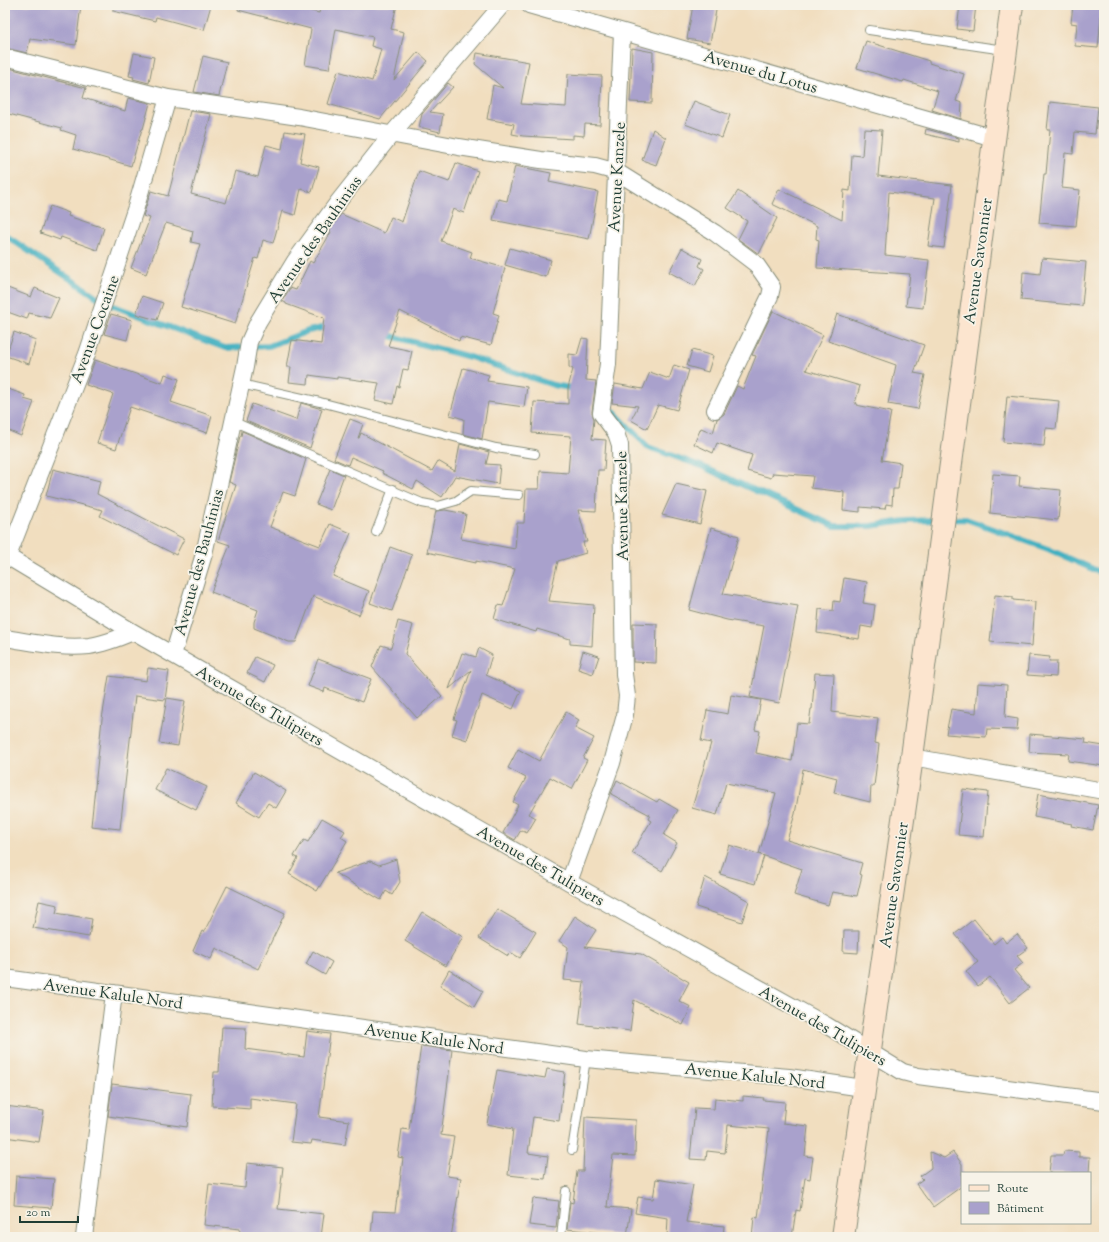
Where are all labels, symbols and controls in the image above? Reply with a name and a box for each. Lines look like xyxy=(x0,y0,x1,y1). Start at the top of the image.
street label: Avenue du Lotus xyxy=(701,46,820,101)
street label: Avenue Kanzele xyxy=(604,121,633,233)
street label: Avenue des Bauhinias xyxy=(263,172,369,309)
street label: Avenue Savonnier xyxy=(959,197,1000,326)
street label: Avenue Cocaine xyxy=(66,272,127,387)
street label: Avenue Kanzele xyxy=(611,451,636,561)
street label: Avenue des Bauhinias xyxy=(170,487,231,639)
street label: Avenue des Tulipiers xyxy=(191,661,327,753)
street label: Avenue des Tulipiers xyxy=(472,821,608,913)
street label: Avenue Savonnier xyxy=(875,821,916,950)
street label: Avenue Kalule Nord xyxy=(41,974,184,1017)
street label: Avenue des Tulipiers xyxy=(754,981,890,1073)
street label: Avenue Kalule Nord xyxy=(362,1019,505,1062)
street label: Avenue Kalule Nord xyxy=(683,1059,826,1096)
legend xyxy=(961,1172,1091,1224)
text: Route xyxy=(997,1180,1029,1198)
scale bar xyxy=(20,1198,78,1224)
text: Bâtiment xyxy=(997,1200,1044,1218)
text: 20 m xyxy=(26,1204,51,1222)

